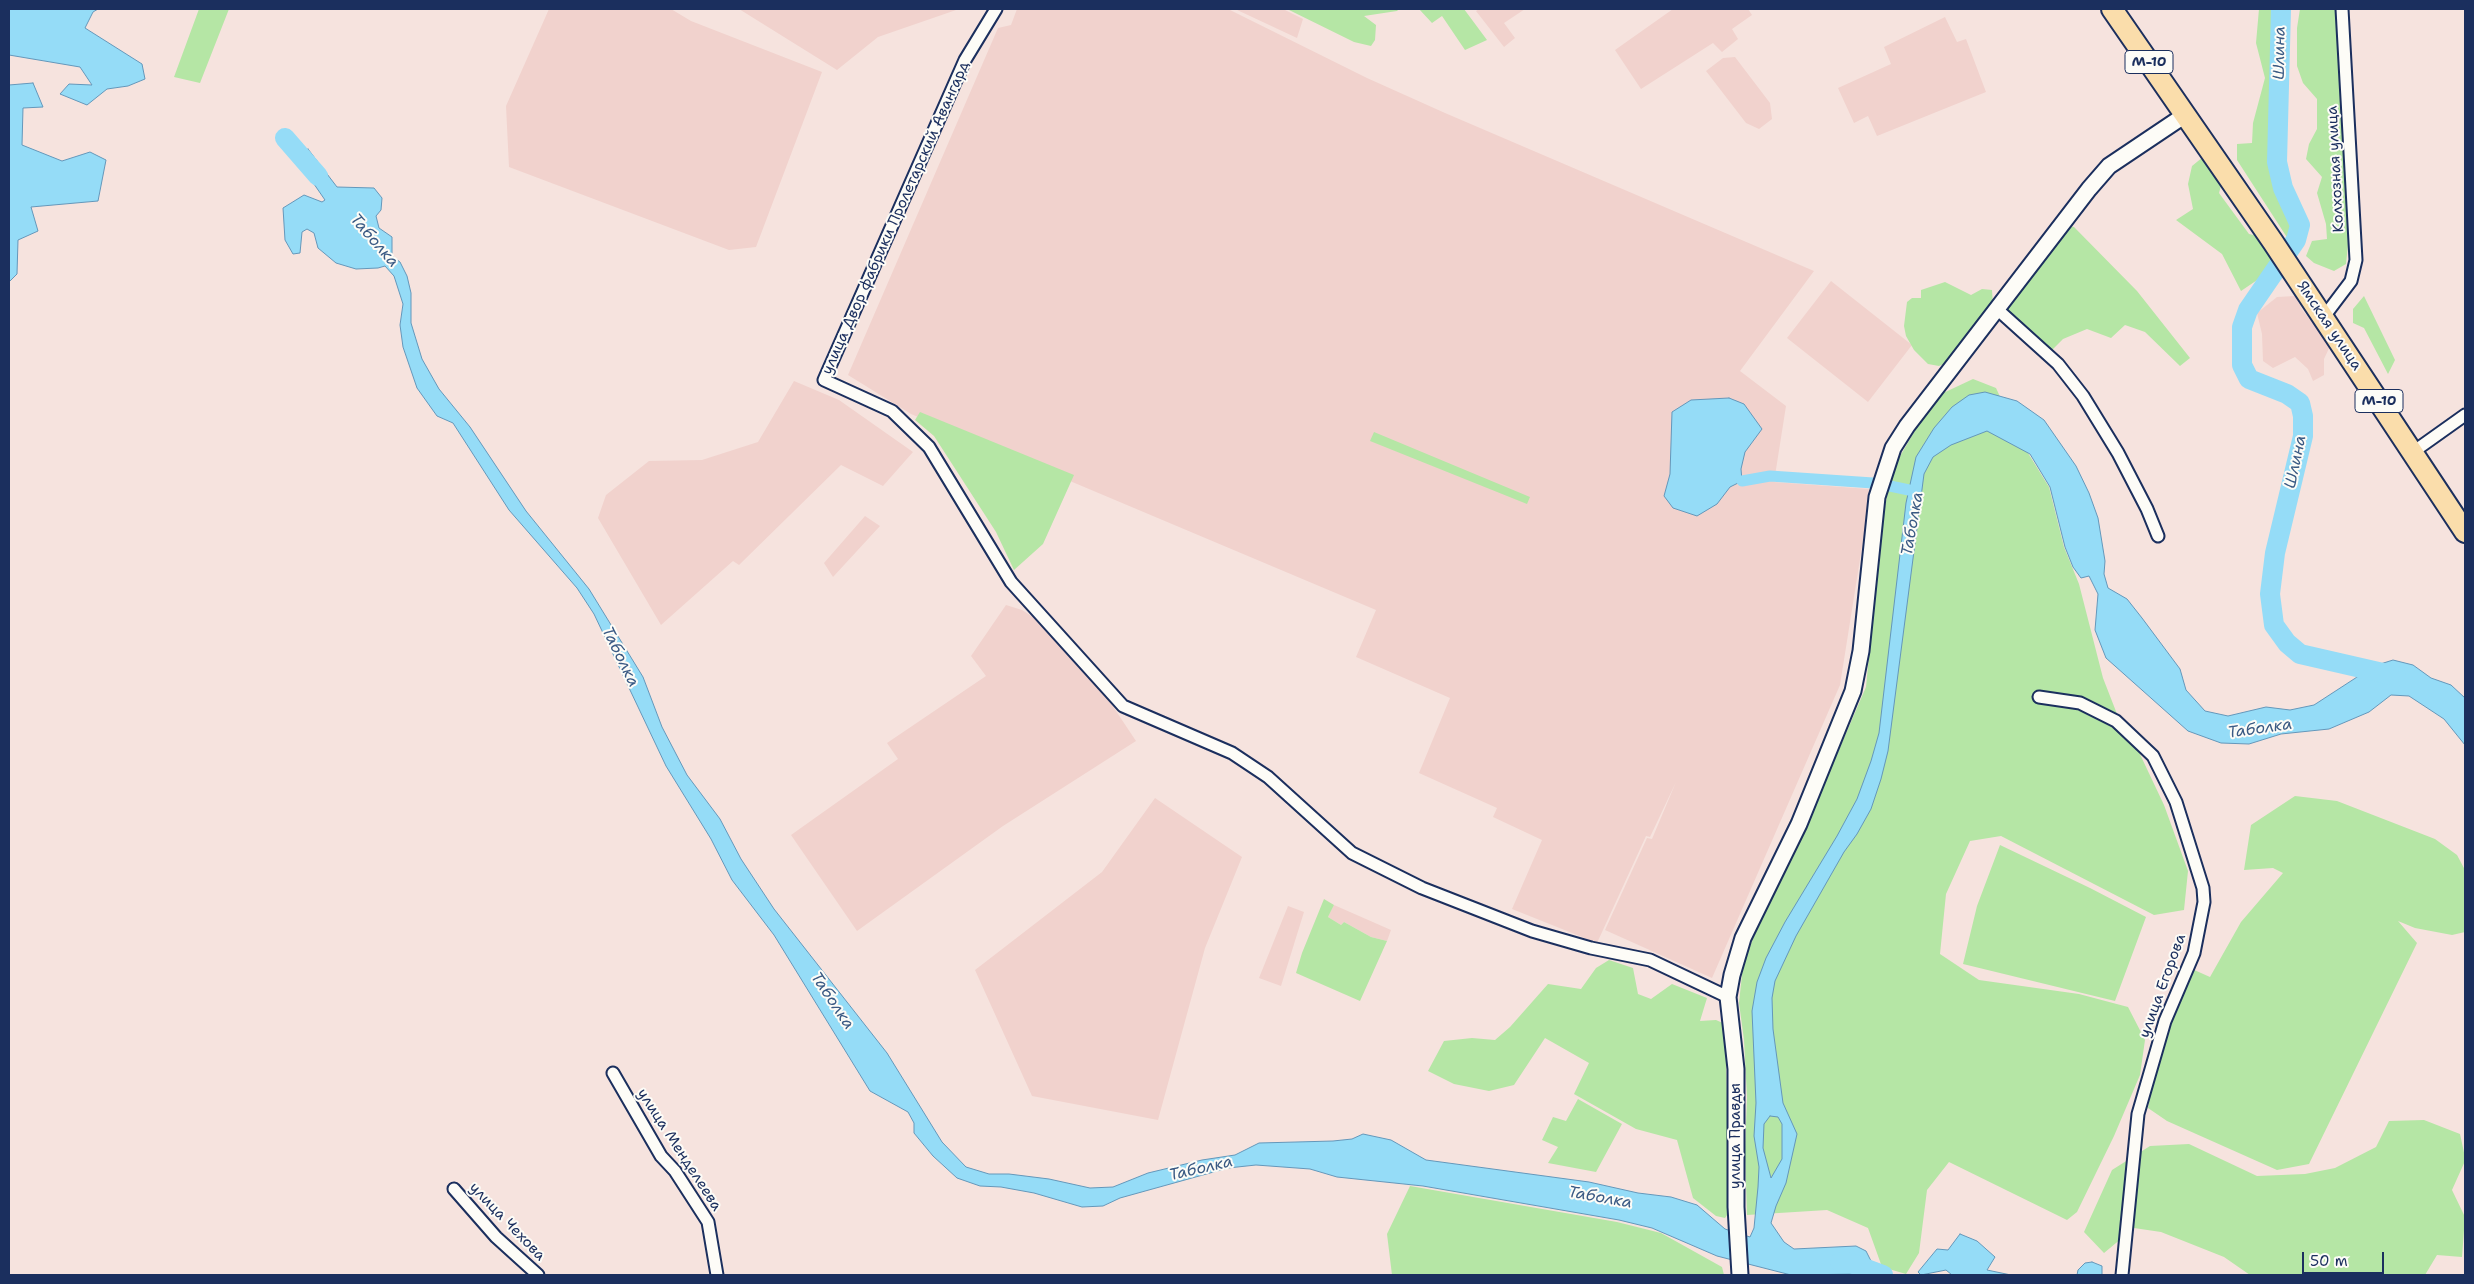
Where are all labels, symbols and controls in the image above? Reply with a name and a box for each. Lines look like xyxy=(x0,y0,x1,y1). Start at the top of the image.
water label: Шлина xyxy=(2270,26,2290,80)
road number: М-10 xyxy=(2125,51,2173,74)
street label: улица Двор фабрики Пролетарский Авангард xyxy=(818,58,974,378)
street label: Колхозная улица xyxy=(2324,105,2348,233)
water label: Таболка xyxy=(346,210,402,272)
street label: Ямская улица xyxy=(2293,278,2365,374)
road number: М-10 xyxy=(2355,390,2403,412)
water label: Шлина xyxy=(2281,434,2311,490)
water label: Таболка xyxy=(1898,491,1928,557)
water label: Таболка xyxy=(597,624,643,690)
water label: Таболка xyxy=(2227,715,2293,743)
street label: улица Егорова xyxy=(2136,932,2190,1040)
water label: Таболка xyxy=(806,969,858,1033)
street label: улица Правды xyxy=(1727,1083,1745,1189)
street label: улица Менделеева xyxy=(633,1085,725,1215)
water label: Таболка xyxy=(1167,1152,1235,1186)
street label: улица Чехова xyxy=(465,1179,549,1265)
water label: Таболка xyxy=(1567,1183,1633,1213)
scale bar xyxy=(2304,1242,2386,1274)
text: 50 m xyxy=(2310,1251,2348,1271)

